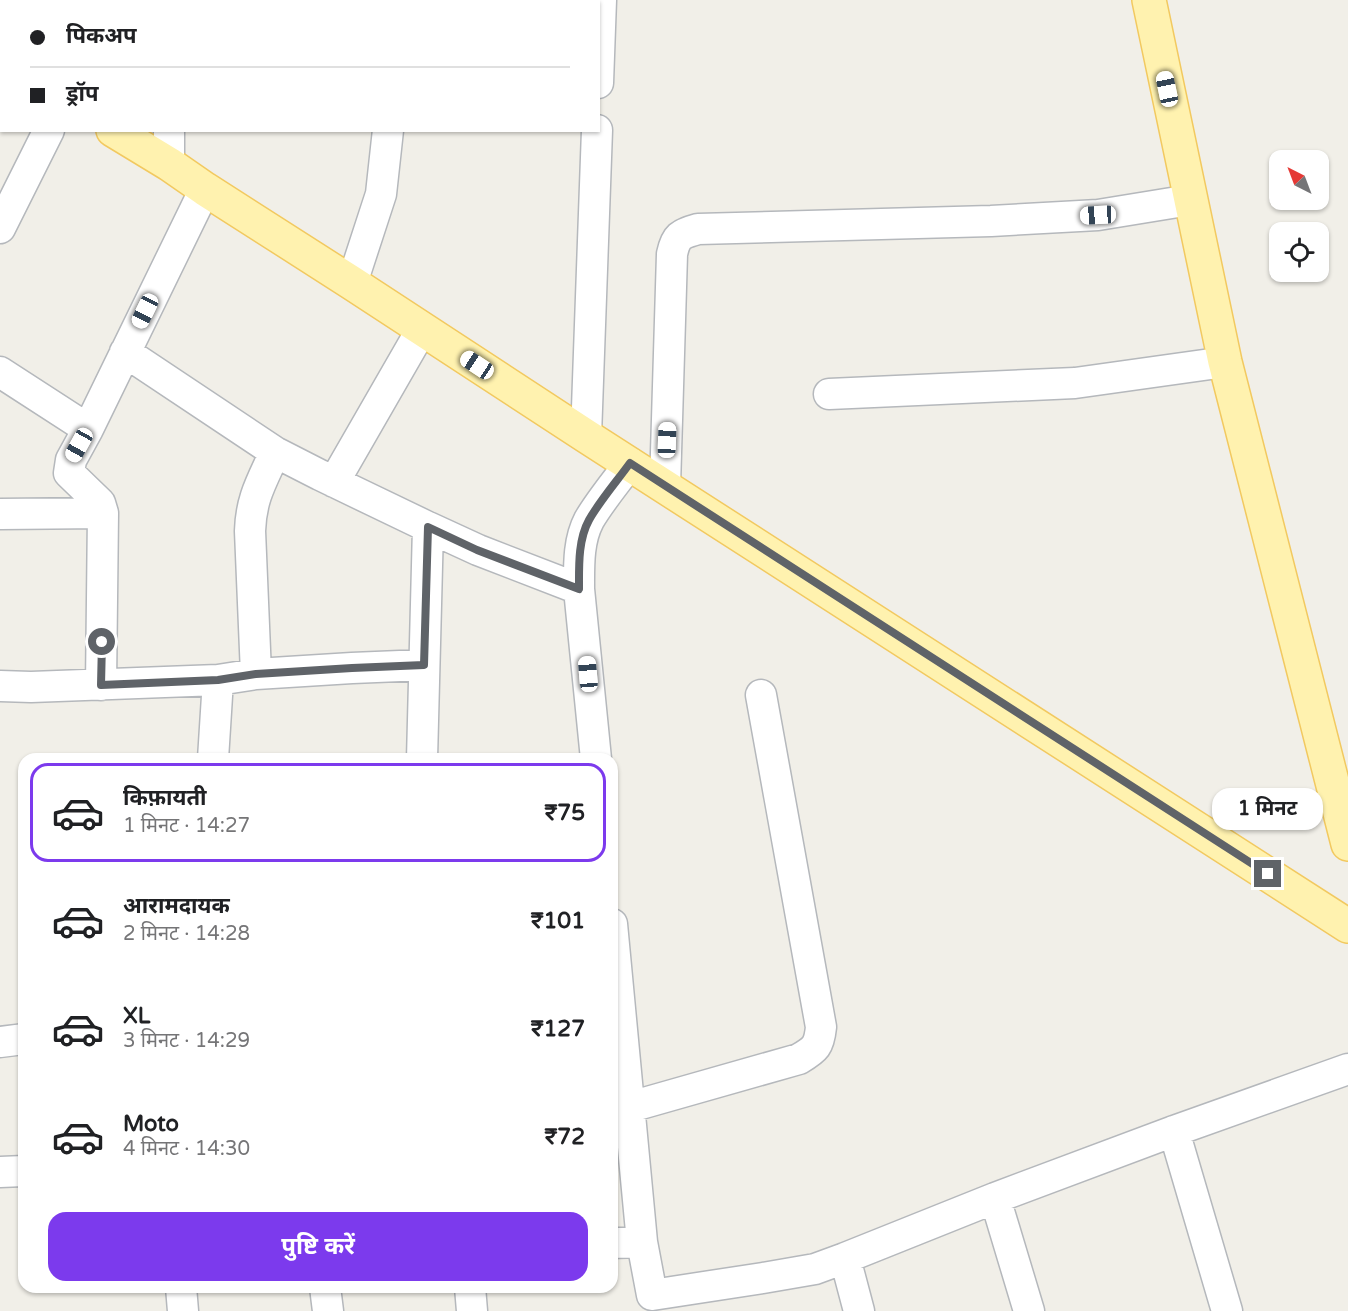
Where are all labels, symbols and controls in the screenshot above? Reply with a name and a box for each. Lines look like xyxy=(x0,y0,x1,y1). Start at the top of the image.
text: पिकअप xyxy=(66,23,137,49)
car xyxy=(1154,70,1180,108)
text: ड्रॉप xyxy=(66,81,99,107)
north arrow xyxy=(1269,150,1329,210)
map controls xyxy=(1269,150,1329,282)
car xyxy=(1080,205,1116,225)
button: locate xyxy=(1269,222,1329,282)
car xyxy=(129,291,161,331)
car xyxy=(457,348,497,382)
car xyxy=(657,422,677,458)
car xyxy=(62,425,96,465)
route start xyxy=(88,628,115,655)
car xyxy=(577,655,599,693)
text: किफ़ायती xyxy=(123,785,207,811)
icon: car xyxy=(51,786,105,840)
callout: 1 मिनट xyxy=(1212,787,1324,829)
text: 1 मिनट xyxy=(1238,797,1297,821)
text: ₹75 xyxy=(544,800,585,826)
text: 1 मिनट · 14:27 xyxy=(123,814,250,838)
route end xyxy=(1254,860,1281,887)
text: आरामदायक xyxy=(123,893,230,919)
icon: car xyxy=(51,894,105,948)
text: ₹101 xyxy=(531,908,585,934)
text: 2 मिनट · 14:28 xyxy=(123,922,250,946)
icon: car xyxy=(51,1002,105,1056)
text: XL xyxy=(123,1003,150,1029)
text: ₹127 xyxy=(531,1016,585,1042)
text: 3 मिनट · 14:29 xyxy=(123,1029,250,1053)
icon: car xyxy=(51,1110,105,1164)
text: Moto xyxy=(123,1111,179,1137)
text: ₹72 xyxy=(544,1124,585,1150)
text: 4 मिनट · 14:30 xyxy=(123,1137,250,1161)
button: पुष्टि करें xyxy=(48,1212,588,1281)

